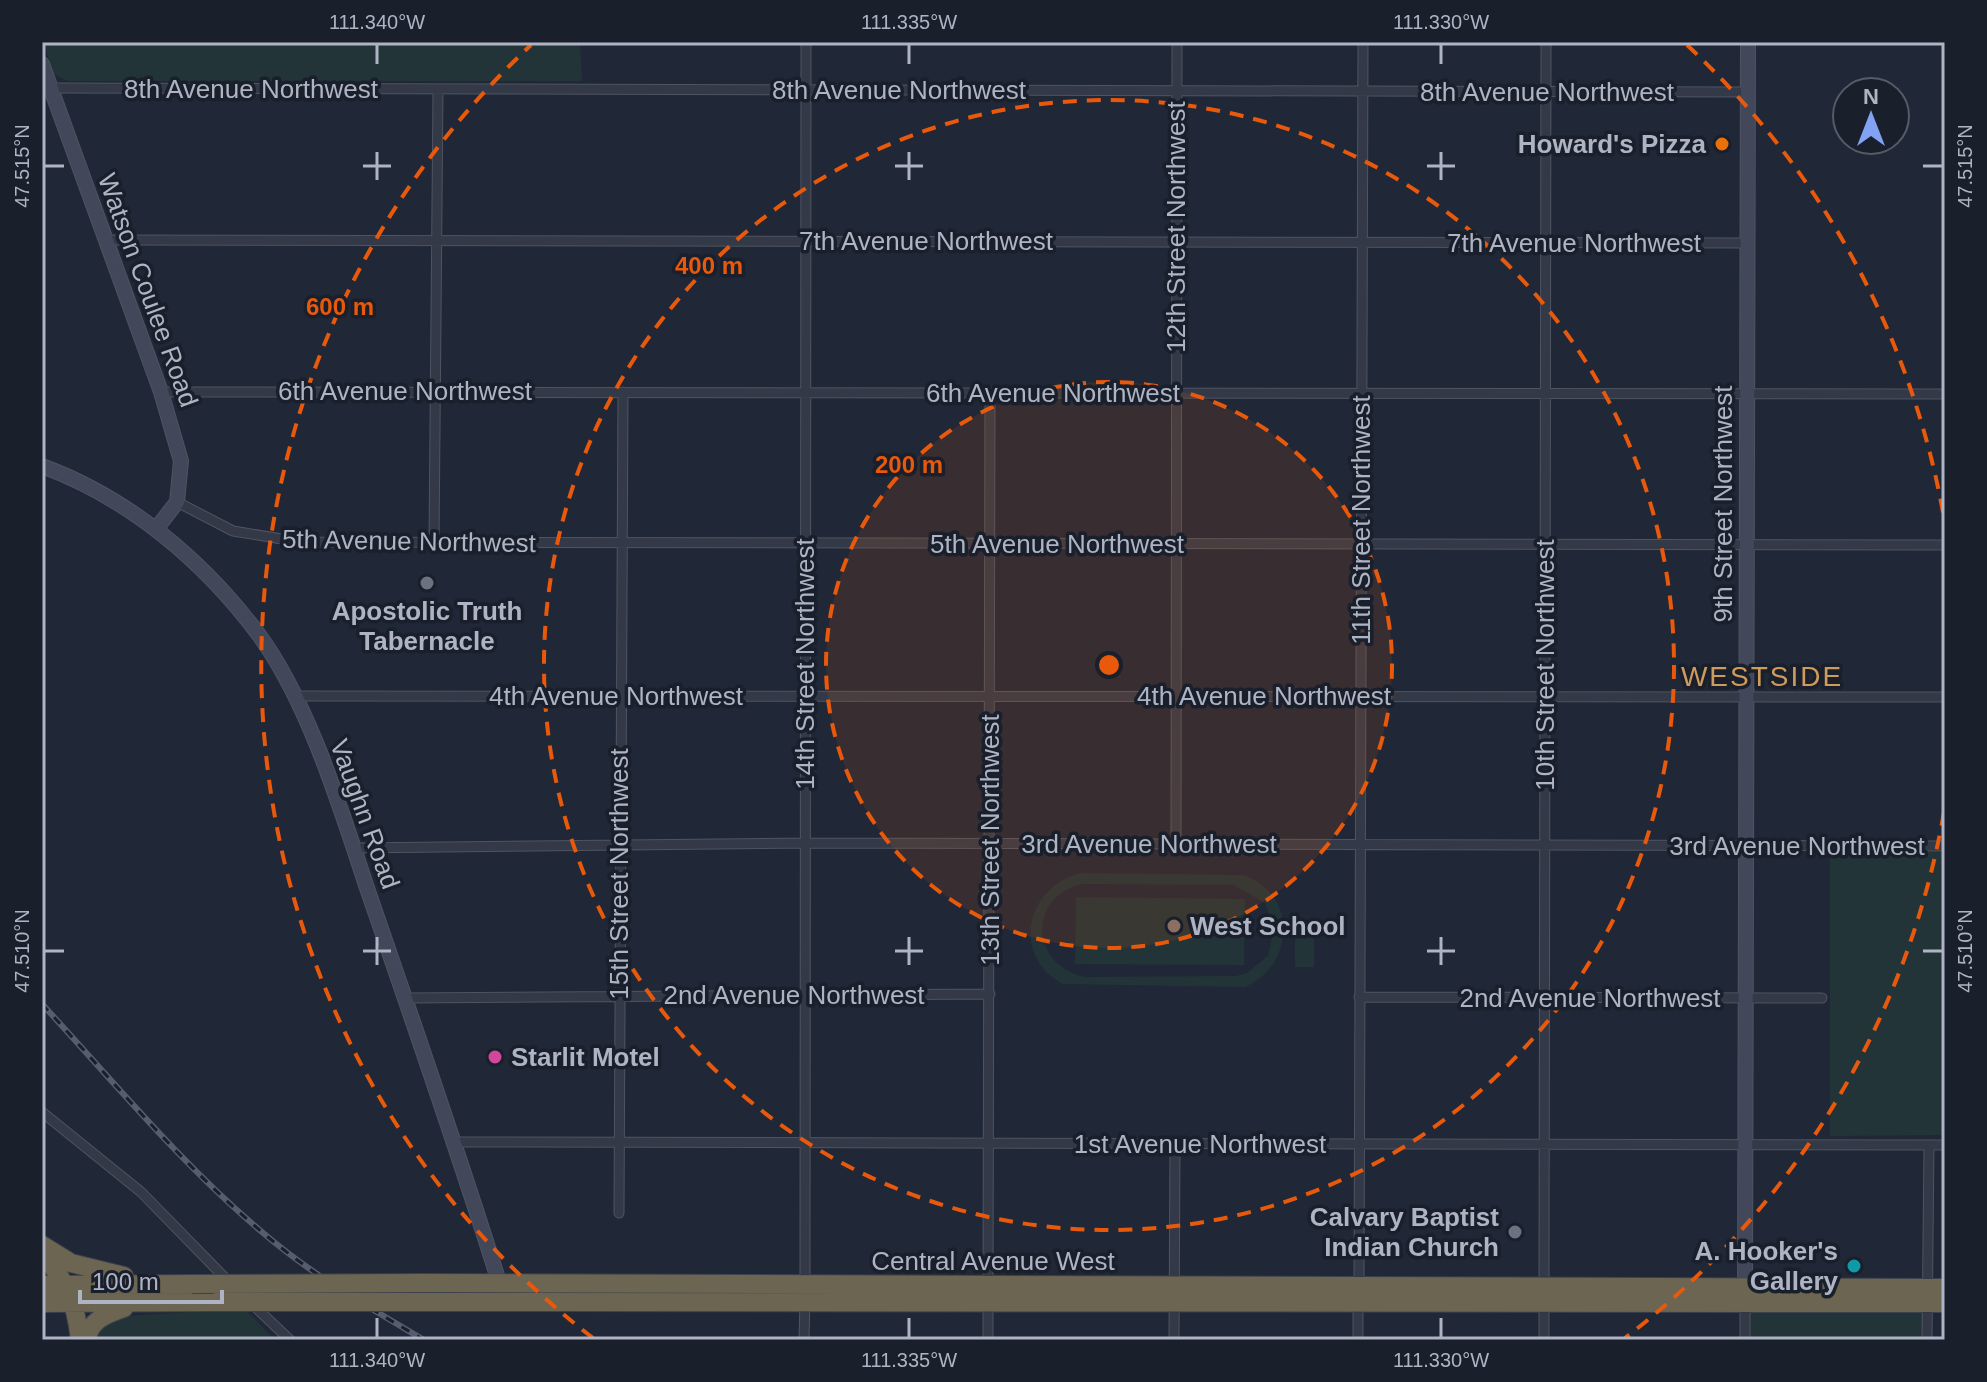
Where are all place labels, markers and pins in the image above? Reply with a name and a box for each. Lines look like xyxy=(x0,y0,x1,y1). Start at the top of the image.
place label: Howard's Pizza xyxy=(1518,129,1707,159)
marker: Howard's Pizza xyxy=(1713,135,1731,153)
marker: Apostolic Truth Tabernacle xyxy=(418,574,436,592)
place label: Apostolic Truth Tabernacle xyxy=(332,596,522,656)
centre of rings xyxy=(1095,651,1123,679)
place label: West School xyxy=(1190,911,1346,941)
marker: West School xyxy=(1165,917,1183,935)
place label: Starlit Motel xyxy=(511,1042,660,1072)
marker: Starlit Motel xyxy=(486,1048,504,1066)
place label: Calvary Baptist Indian Church xyxy=(1310,1202,1499,1262)
marker: Calvary Baptist Indian Church xyxy=(1506,1223,1524,1241)
place label: A. Hooker's Gallery xyxy=(1695,1236,1839,1296)
marker: A. Hooker's Gallery xyxy=(1845,1257,1863,1275)

